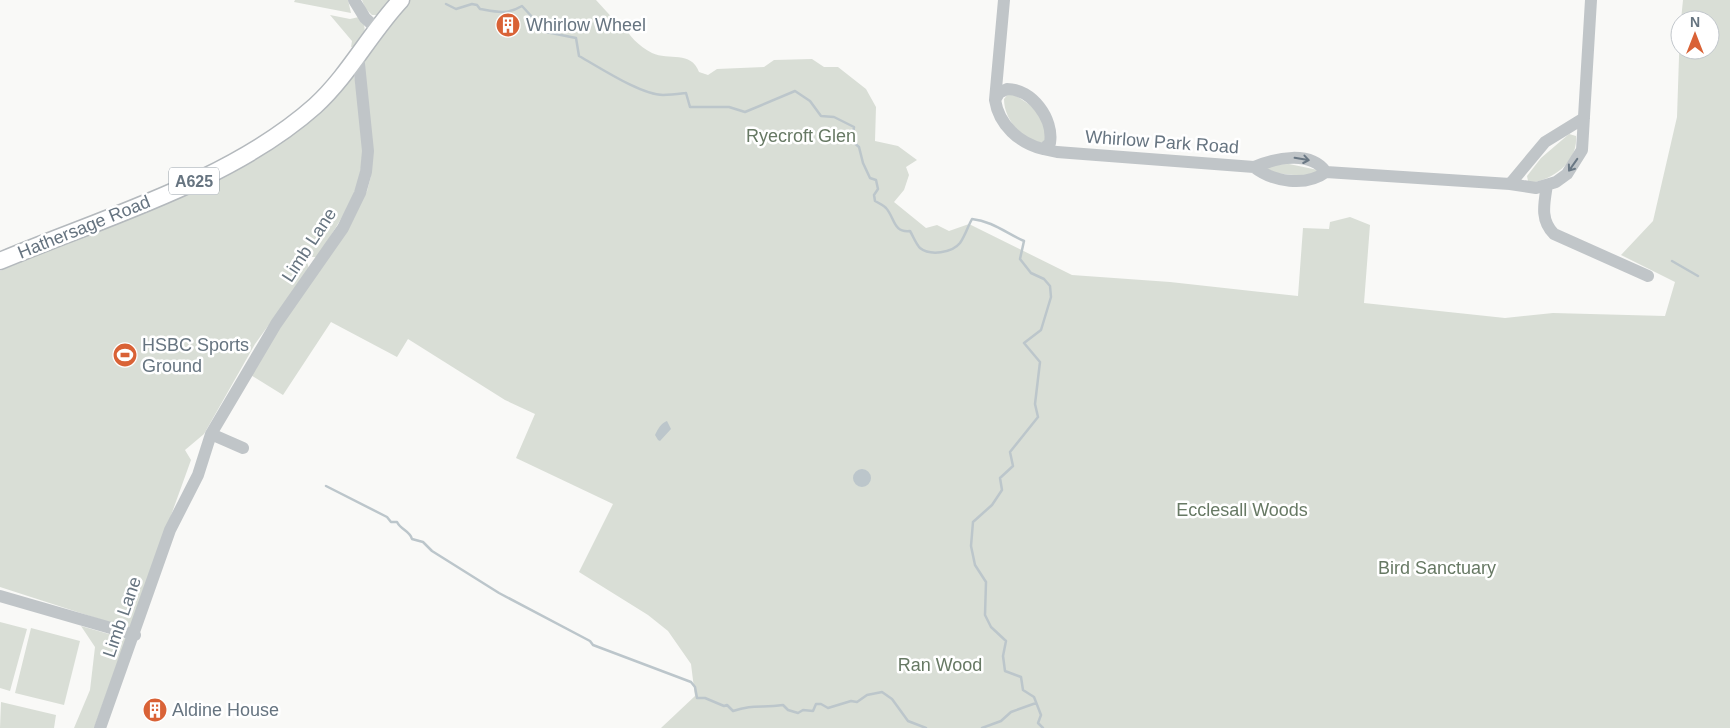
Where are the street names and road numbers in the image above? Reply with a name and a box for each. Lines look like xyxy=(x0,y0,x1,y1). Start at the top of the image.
street label: Whirlow Park Road xyxy=(1084,127,1240,157)
road number: A625 xyxy=(169,168,219,195)
street label: Hathersage Road xyxy=(15,191,153,263)
street label: Limb Lane xyxy=(278,204,340,286)
street label: Limb Lane xyxy=(99,574,145,660)

